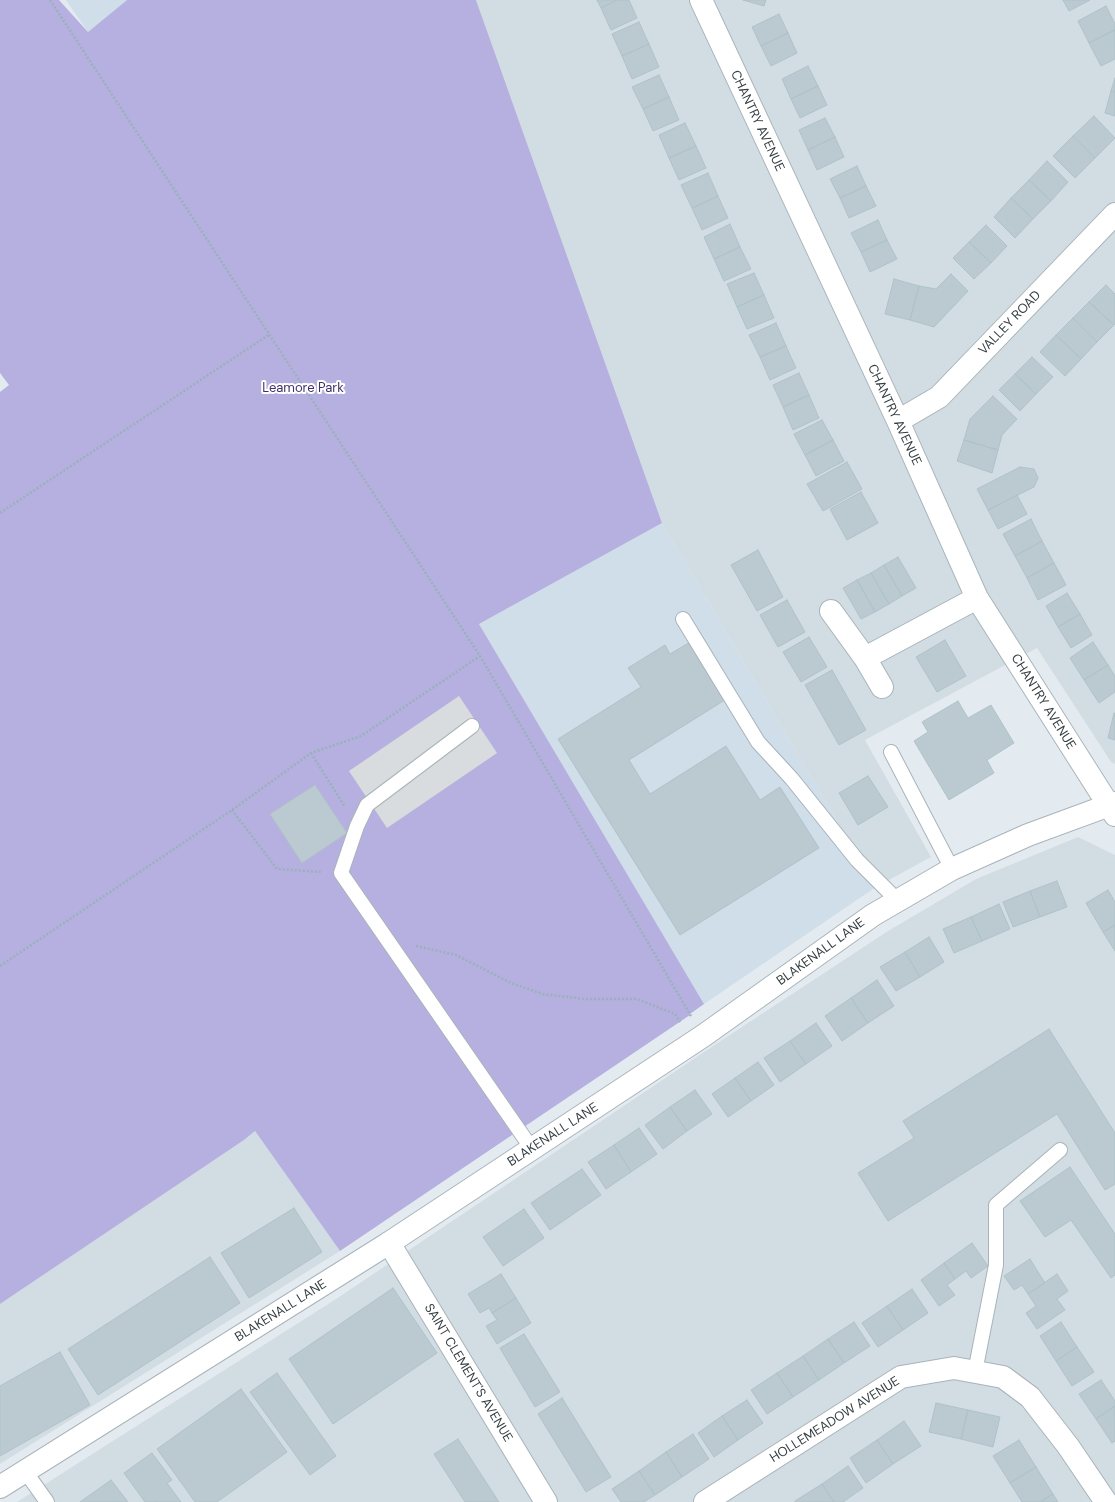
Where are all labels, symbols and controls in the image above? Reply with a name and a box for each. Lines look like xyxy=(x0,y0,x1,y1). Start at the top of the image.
street label: CHANTRY AVENUE xyxy=(727,68,787,174)
street label: VALLEY ROAD xyxy=(976,288,1044,358)
street label: CHANTRY AVENUE xyxy=(864,362,924,468)
park label: Leamore Park xyxy=(262,381,344,397)
street label: CHANTRY AVENUE xyxy=(1007,651,1079,753)
street label: BLAKENALL LANE xyxy=(774,915,868,989)
street label: BLAKENALL LANE xyxy=(505,1100,601,1170)
street label: BLAKENALL LANE xyxy=(232,1277,330,1345)
street label: SAINT CLEMENT'S AVENUE xyxy=(421,1301,515,1445)
street label: HOLLEMEADOW AVENUE xyxy=(767,1374,903,1466)

